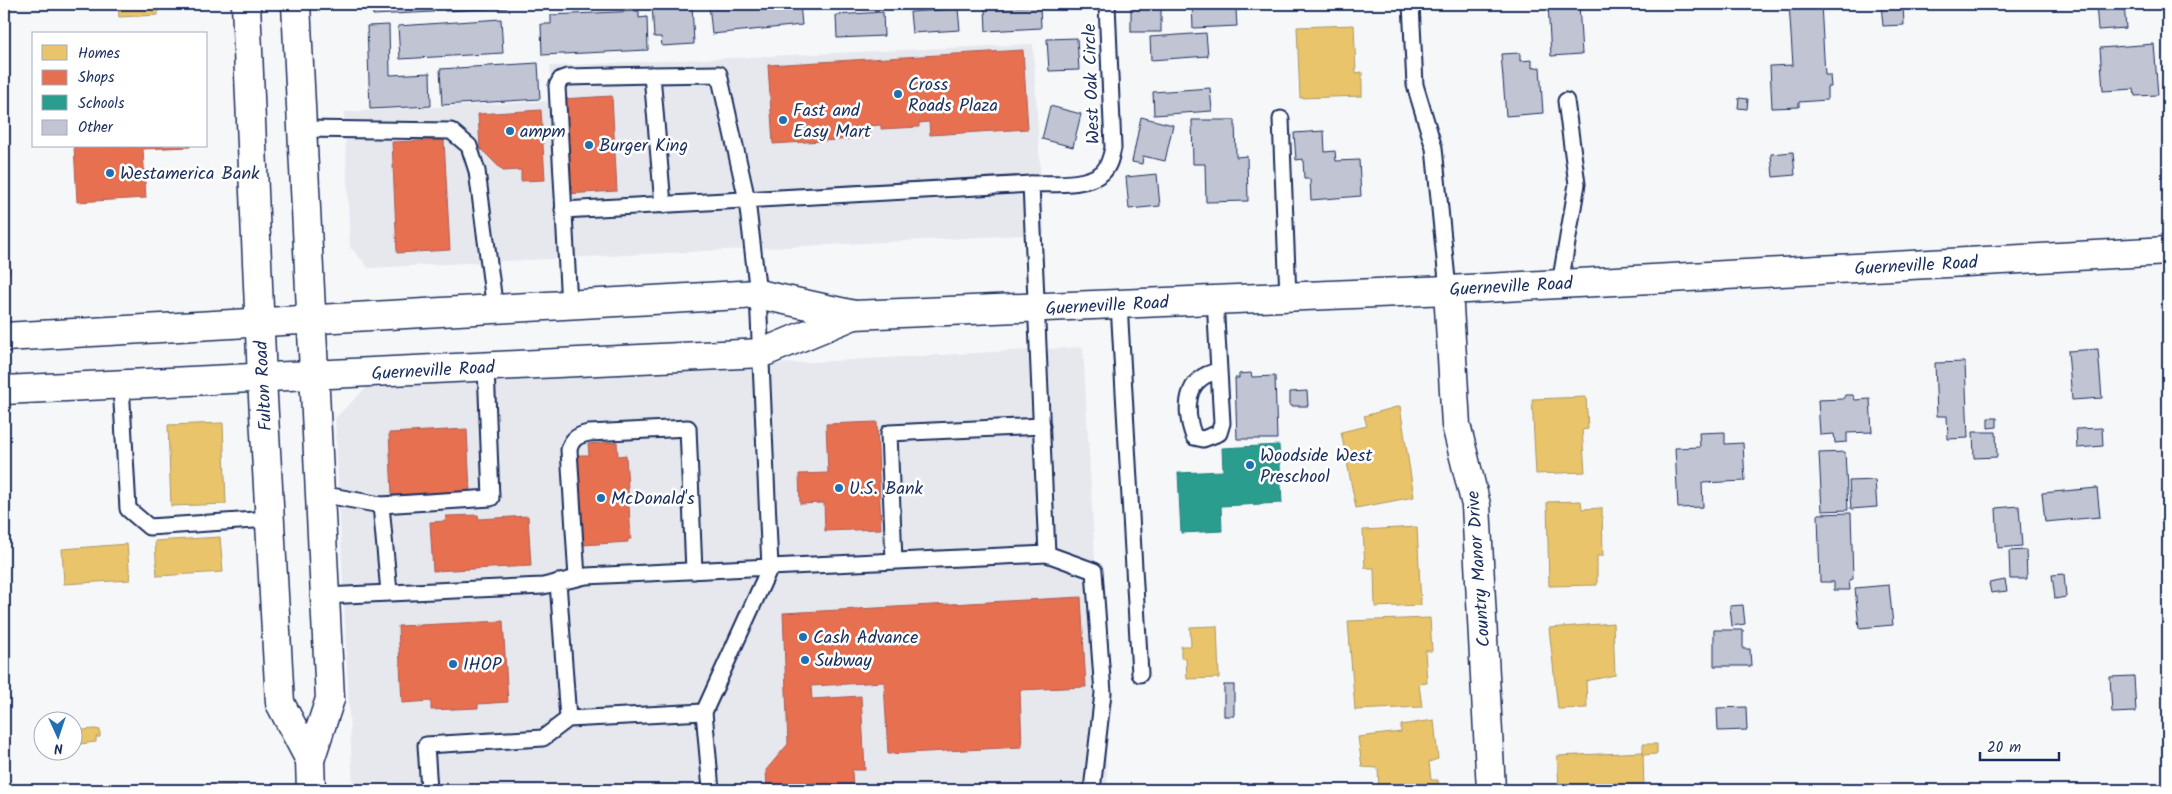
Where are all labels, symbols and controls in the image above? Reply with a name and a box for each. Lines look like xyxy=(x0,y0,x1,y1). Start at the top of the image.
street label: West Oak Circle xyxy=(1076,23,1109,145)
legend xyxy=(32,32,208,148)
text: Homes xyxy=(78,42,121,66)
text: Shops xyxy=(78,66,115,90)
place label: Cross Roads Plaza xyxy=(908,71,998,121)
marker: Cross Roads Plaza xyxy=(892,88,904,100)
text: Schools xyxy=(78,92,125,116)
place label: Fast and Easy Mart xyxy=(793,97,872,147)
marker: Fast and Easy Mart xyxy=(777,114,789,126)
text: Other xyxy=(78,116,114,140)
place label: ampm xyxy=(520,118,566,147)
marker: ampm xyxy=(504,125,516,137)
place label: Burger King xyxy=(599,132,688,161)
marker: Burger King xyxy=(583,139,595,151)
place label: Westamerica Bank xyxy=(120,160,260,189)
marker: Westamerica Bank xyxy=(104,167,116,179)
street label: Guerneville Road xyxy=(1854,249,1980,284)
street label: Guerneville Road xyxy=(1449,270,1575,305)
street label: Guerneville Road xyxy=(1045,289,1171,324)
street label: Fulton Road xyxy=(248,339,281,432)
street label: Guerneville Road xyxy=(371,354,497,389)
place label: Woodside West Preschool xyxy=(1260,442,1373,492)
marker: Woodside West Preschool xyxy=(1244,459,1256,471)
place label: U.S. Bank xyxy=(849,475,924,504)
marker: U.S. Bank xyxy=(833,482,845,494)
place label: McDonald's xyxy=(611,485,695,514)
street label: Country Manor Drive xyxy=(1460,490,1499,648)
marker: McDonald's xyxy=(595,492,607,504)
place label: Cash Advance xyxy=(813,624,918,653)
marker: Cash Advance xyxy=(797,631,809,643)
place label: Subway xyxy=(815,647,872,676)
place label: IHOP xyxy=(463,651,503,680)
marker: Subway xyxy=(799,654,811,666)
marker: IHOP xyxy=(447,658,459,670)
north arrow xyxy=(32,712,82,762)
scale bar xyxy=(1980,729,2058,761)
text: 20 m xyxy=(1987,736,2021,760)
text: N xyxy=(53,737,64,759)

